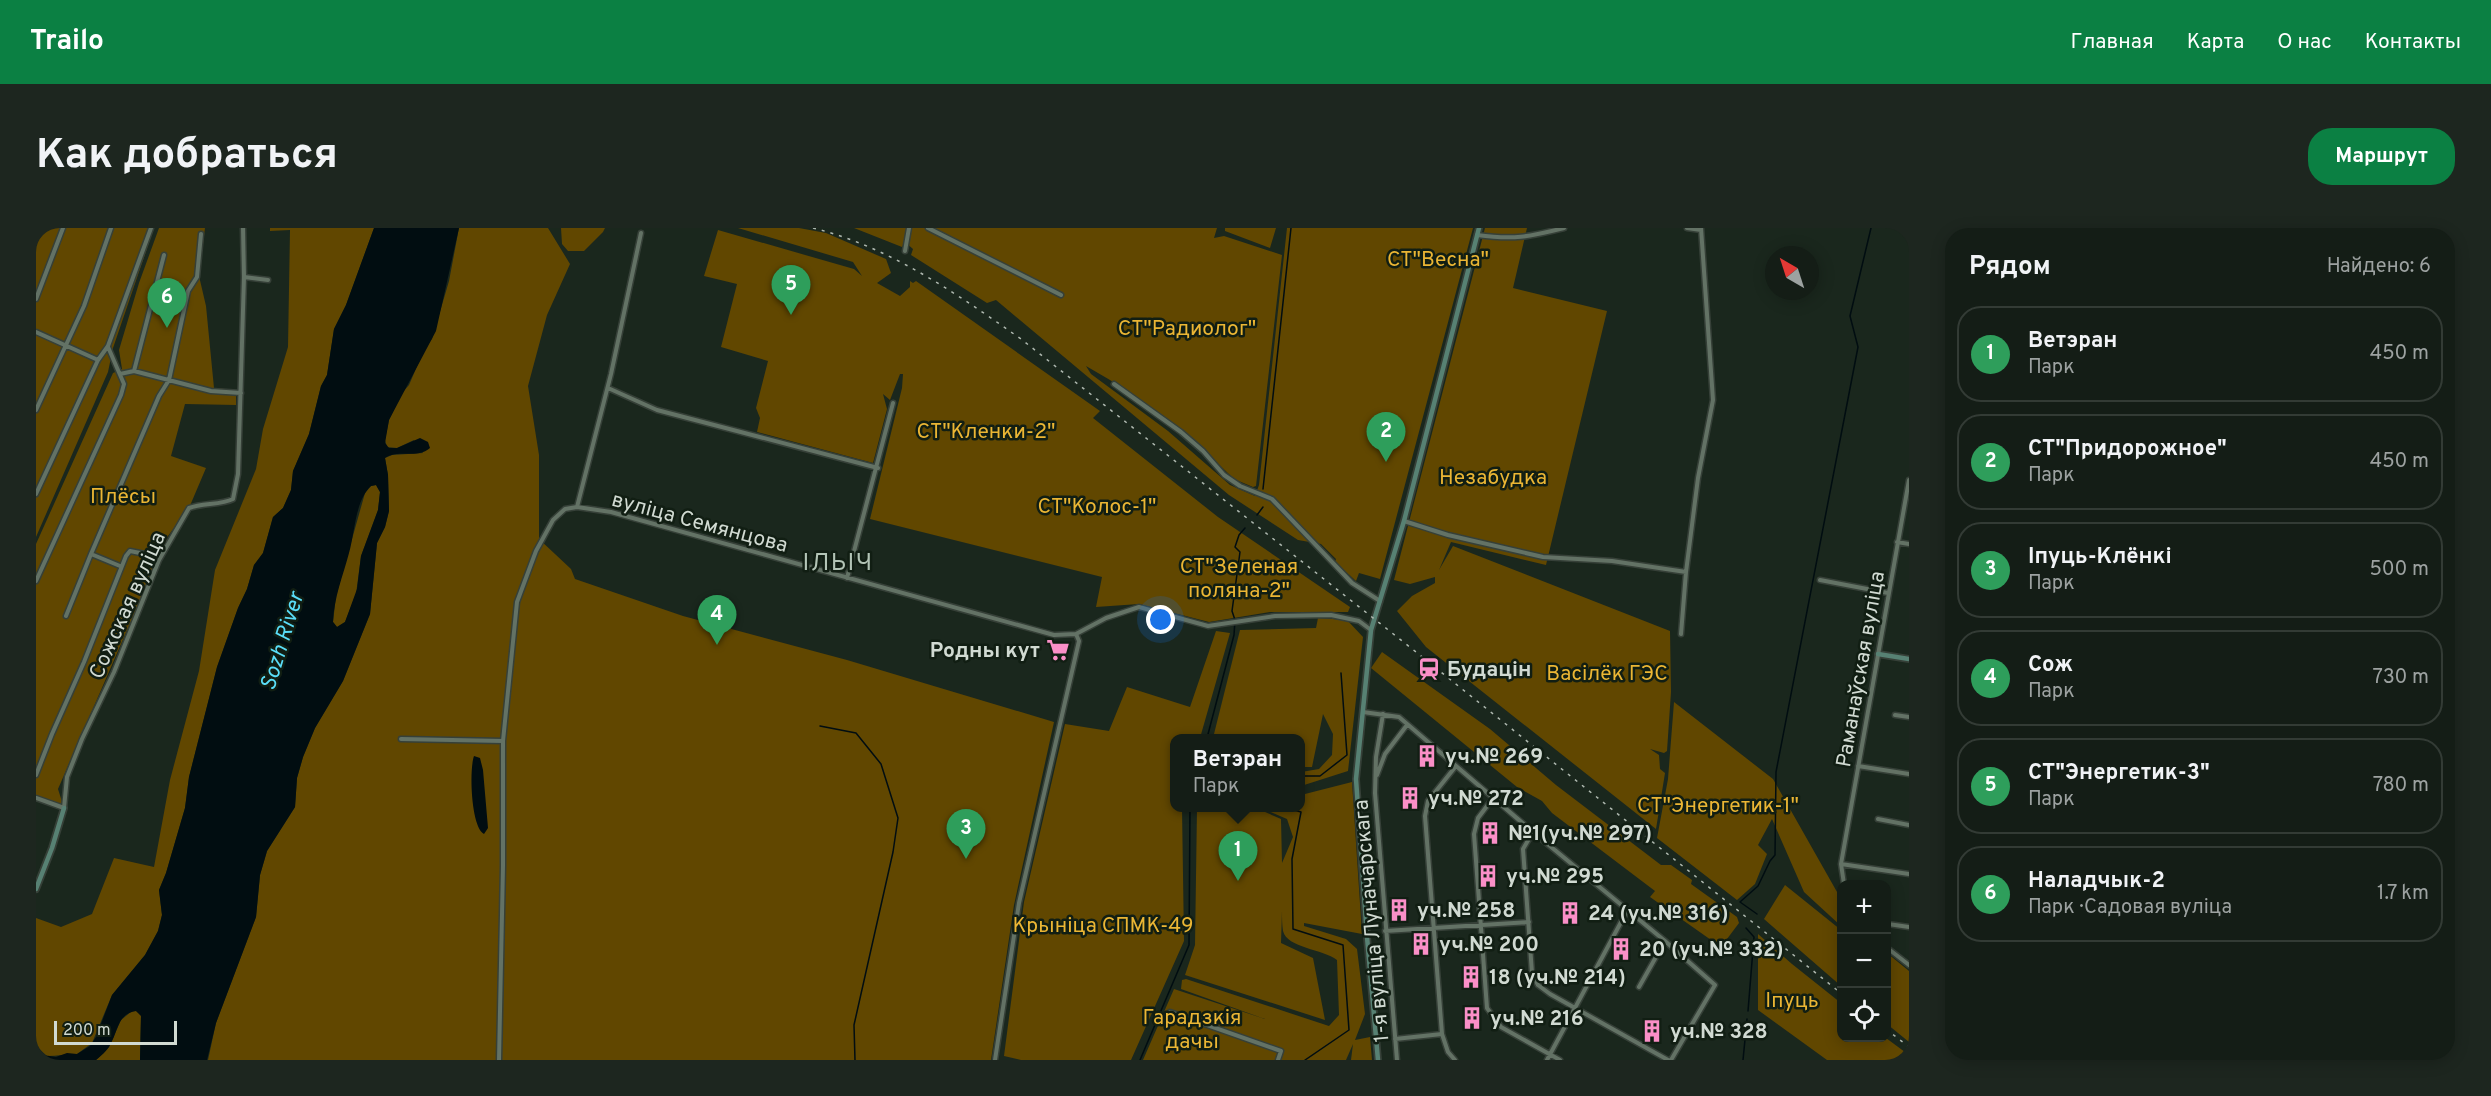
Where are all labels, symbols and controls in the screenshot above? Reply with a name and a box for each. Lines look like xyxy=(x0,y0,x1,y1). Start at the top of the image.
text: Trailo xyxy=(30,24,104,60)
text: Главная xyxy=(2070,29,2154,56)
text: Карта xyxy=(2187,29,2244,56)
text: О нас xyxy=(2277,29,2332,56)
text: Контакты xyxy=(2365,29,2461,56)
button: Маршрут xyxy=(2308,128,2455,185)
text: Как добраться xyxy=(36,130,338,183)
north arrow xyxy=(1765,246,1819,300)
park label: СТ"Весна" xyxy=(1387,247,1489,274)
text: Рядом xyxy=(1969,251,2051,284)
text: Найдено: 6 xyxy=(2327,254,2431,280)
pin: 5 xyxy=(772,266,810,315)
pin: 6 xyxy=(148,279,186,328)
park label: СТ"Радиолог" xyxy=(1118,316,1256,343)
text: Ветэран xyxy=(2028,328,2117,355)
text: 1 xyxy=(1987,341,1995,367)
text: 450 m xyxy=(2370,341,2429,367)
text: Парк xyxy=(2028,355,2075,381)
pin: 2 xyxy=(1366,412,1406,462)
park label: СТ"Кленки-2" xyxy=(917,419,1055,446)
text: СТ"Придорожное" xyxy=(2028,436,2227,463)
text: 2 xyxy=(1984,449,1997,475)
text: 450 m xyxy=(2370,449,2429,475)
text: Парк xyxy=(2028,463,2075,489)
park label: Незабудка xyxy=(1439,465,1547,492)
park label: Плёсы xyxy=(90,484,156,511)
street label: вуліца Семянцова xyxy=(609,487,791,560)
park label: СТ"Колос-1" xyxy=(1038,494,1157,521)
street label: Сожская вуліца xyxy=(84,528,173,683)
text: Іпуць-Клёнкі xyxy=(2028,544,2172,571)
district label: ІЛЬІЧ xyxy=(802,549,874,579)
park label: СТ"Зеленая поляна-2" xyxy=(1180,554,1298,605)
text: 3 xyxy=(1985,557,1997,583)
text: 500 m xyxy=(2369,557,2429,583)
street label: Раманаўская вуліца xyxy=(1831,569,1892,769)
text: Парк xyxy=(2028,571,2075,597)
water label: Sozh River xyxy=(256,588,312,694)
pin: 4 xyxy=(698,596,736,645)
your location xyxy=(1146,605,1175,634)
supermarket icon: Родны кут xyxy=(1045,637,1071,663)
place label: Родны кут xyxy=(930,638,1040,665)
text: Сож xyxy=(2028,652,2073,679)
station icon: Будацін xyxy=(1416,656,1442,682)
place label: Будацін xyxy=(1447,657,1531,684)
park label: Васілёк ГЭС xyxy=(1546,661,1668,688)
text: 4 xyxy=(1984,665,1997,691)
text: 730 m xyxy=(2373,665,2429,691)
text: Парк xyxy=(2028,679,2075,705)
popup xyxy=(1170,734,1305,812)
building icon: уч.№ 269 xyxy=(1414,743,1440,769)
place label: уч.№ 269 xyxy=(1445,744,1543,771)
text: Ветэран xyxy=(1193,747,1282,774)
text: СТ"Энергетик-3" xyxy=(2028,760,2210,787)
text: 5 xyxy=(1984,773,1997,799)
text: 780 m xyxy=(2373,773,2429,799)
text: Парк xyxy=(1193,774,1239,800)
building icon: уч.№ 272 xyxy=(1397,785,1423,811)
place label: уч.№ 272 xyxy=(1428,786,1524,813)
text: Парк xyxy=(2028,787,2075,813)
park label: СТ"Энергетик-1" xyxy=(1637,793,1799,820)
street label: 1-я вуліца Луначарскага xyxy=(1348,798,1397,1043)
pin: 3 xyxy=(946,810,986,859)
building icon: №1(уч.№ 297) xyxy=(1477,820,1503,846)
place label: №1(уч.№ 297) xyxy=(1508,821,1652,848)
pin: 1 xyxy=(1218,832,1258,881)
building icon: уч.№ 295 xyxy=(1475,863,1501,889)
place label: уч.№ 295 xyxy=(1506,864,1604,891)
text: Наладчык-2 xyxy=(2028,868,2165,895)
map controls xyxy=(1837,880,1891,1042)
button: + xyxy=(1837,880,1891,934)
text: 6 xyxy=(1984,881,1997,907)
text: 1.7 km xyxy=(2377,881,2429,907)
text: Парк · Садовая вуліца xyxy=(2028,895,2232,921)
building icon: уч.№ 258 xyxy=(1386,897,1412,923)
place label: уч.№ 258 xyxy=(1417,898,1515,925)
building icon: 24 (уч.№ 316) xyxy=(1557,900,1583,926)
place label: 24 (уч.№ 316) xyxy=(1588,901,1729,928)
park label: Крыніца СПМК-49 xyxy=(1012,913,1194,940)
building icon: уч.№ 200 xyxy=(1408,931,1434,957)
place label: уч.№ 200 xyxy=(1439,932,1539,959)
button: − xyxy=(1837,934,1891,988)
building icon: 20 (уч.№ 332) xyxy=(1608,936,1634,962)
place label: 20 (уч.№ 332) xyxy=(1639,937,1784,964)
building icon: 18 (уч.№ 214) xyxy=(1458,964,1484,990)
place label: 18 (уч.№ 214) xyxy=(1489,965,1626,992)
park label: Іпуць xyxy=(1765,988,1819,1015)
button: locate xyxy=(1837,988,1891,1042)
park label: Гарадзкія дачы xyxy=(1142,1005,1242,1056)
building icon: уч.№ 216 xyxy=(1459,1005,1485,1031)
place label: уч.№ 216 xyxy=(1490,1006,1584,1033)
scale bar xyxy=(54,1018,177,1046)
building icon: уч.№ 328 xyxy=(1639,1018,1665,1044)
place label: уч.№ 328 xyxy=(1670,1019,1768,1046)
text: 200 m xyxy=(63,1021,111,1041)

